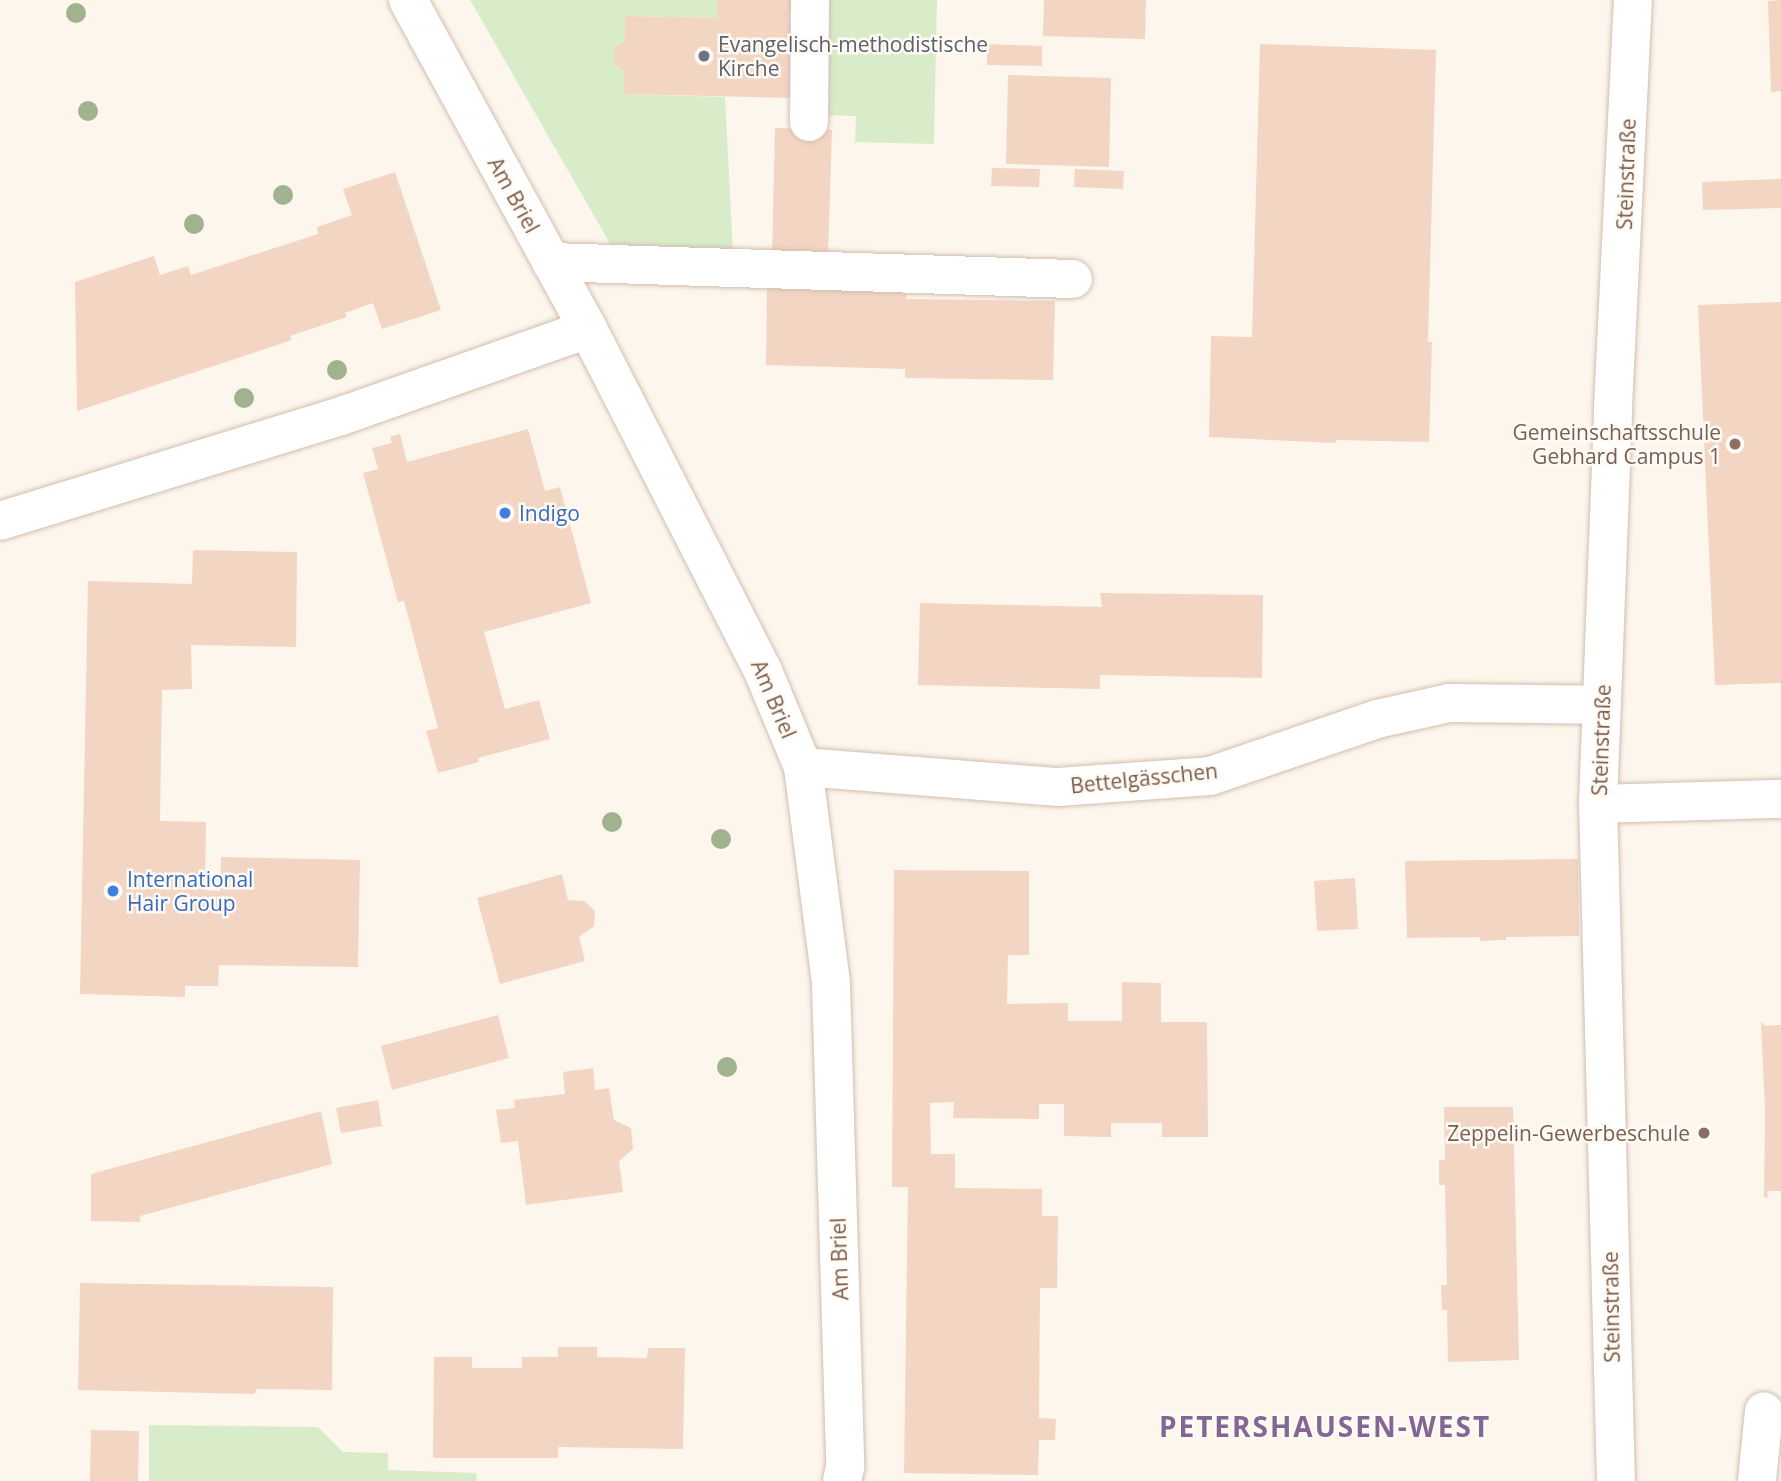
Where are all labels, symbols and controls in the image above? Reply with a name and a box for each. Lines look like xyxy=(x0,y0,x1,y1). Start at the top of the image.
place label: Evangelisch-methodistische Kirche xyxy=(718,31,988,81)
marker: Evangelisch-methodistische Kirche xyxy=(696,48,712,64)
street label: Steinstraße xyxy=(1611,118,1641,230)
street label: Am Briel xyxy=(483,153,545,237)
place label: Gemeinschaftsschule Gebhard Campus 1 xyxy=(1512,419,1721,469)
marker: Gemeinschaftsschule Gebhard Campus 1 xyxy=(1727,436,1743,452)
place label: Indigo xyxy=(519,500,580,526)
marker: Indigo xyxy=(497,505,513,521)
street label: Am Briel xyxy=(746,656,802,742)
street label: Steinstraße xyxy=(1586,684,1616,796)
street label: Bettelgässchen xyxy=(1069,758,1219,798)
place label: International Hair Group xyxy=(127,866,253,916)
marker: International Hair Group xyxy=(105,883,121,899)
place label: Zeppelin-Gewerbeschule xyxy=(1447,1120,1690,1146)
marker: Zeppelin-Gewerbeschule xyxy=(1696,1125,1712,1141)
street label: Am Briel xyxy=(825,1217,853,1301)
street label: Steinstraße xyxy=(1597,1251,1625,1363)
district label: PETERSHAUSEN-WEST xyxy=(1161,1409,1489,1443)

